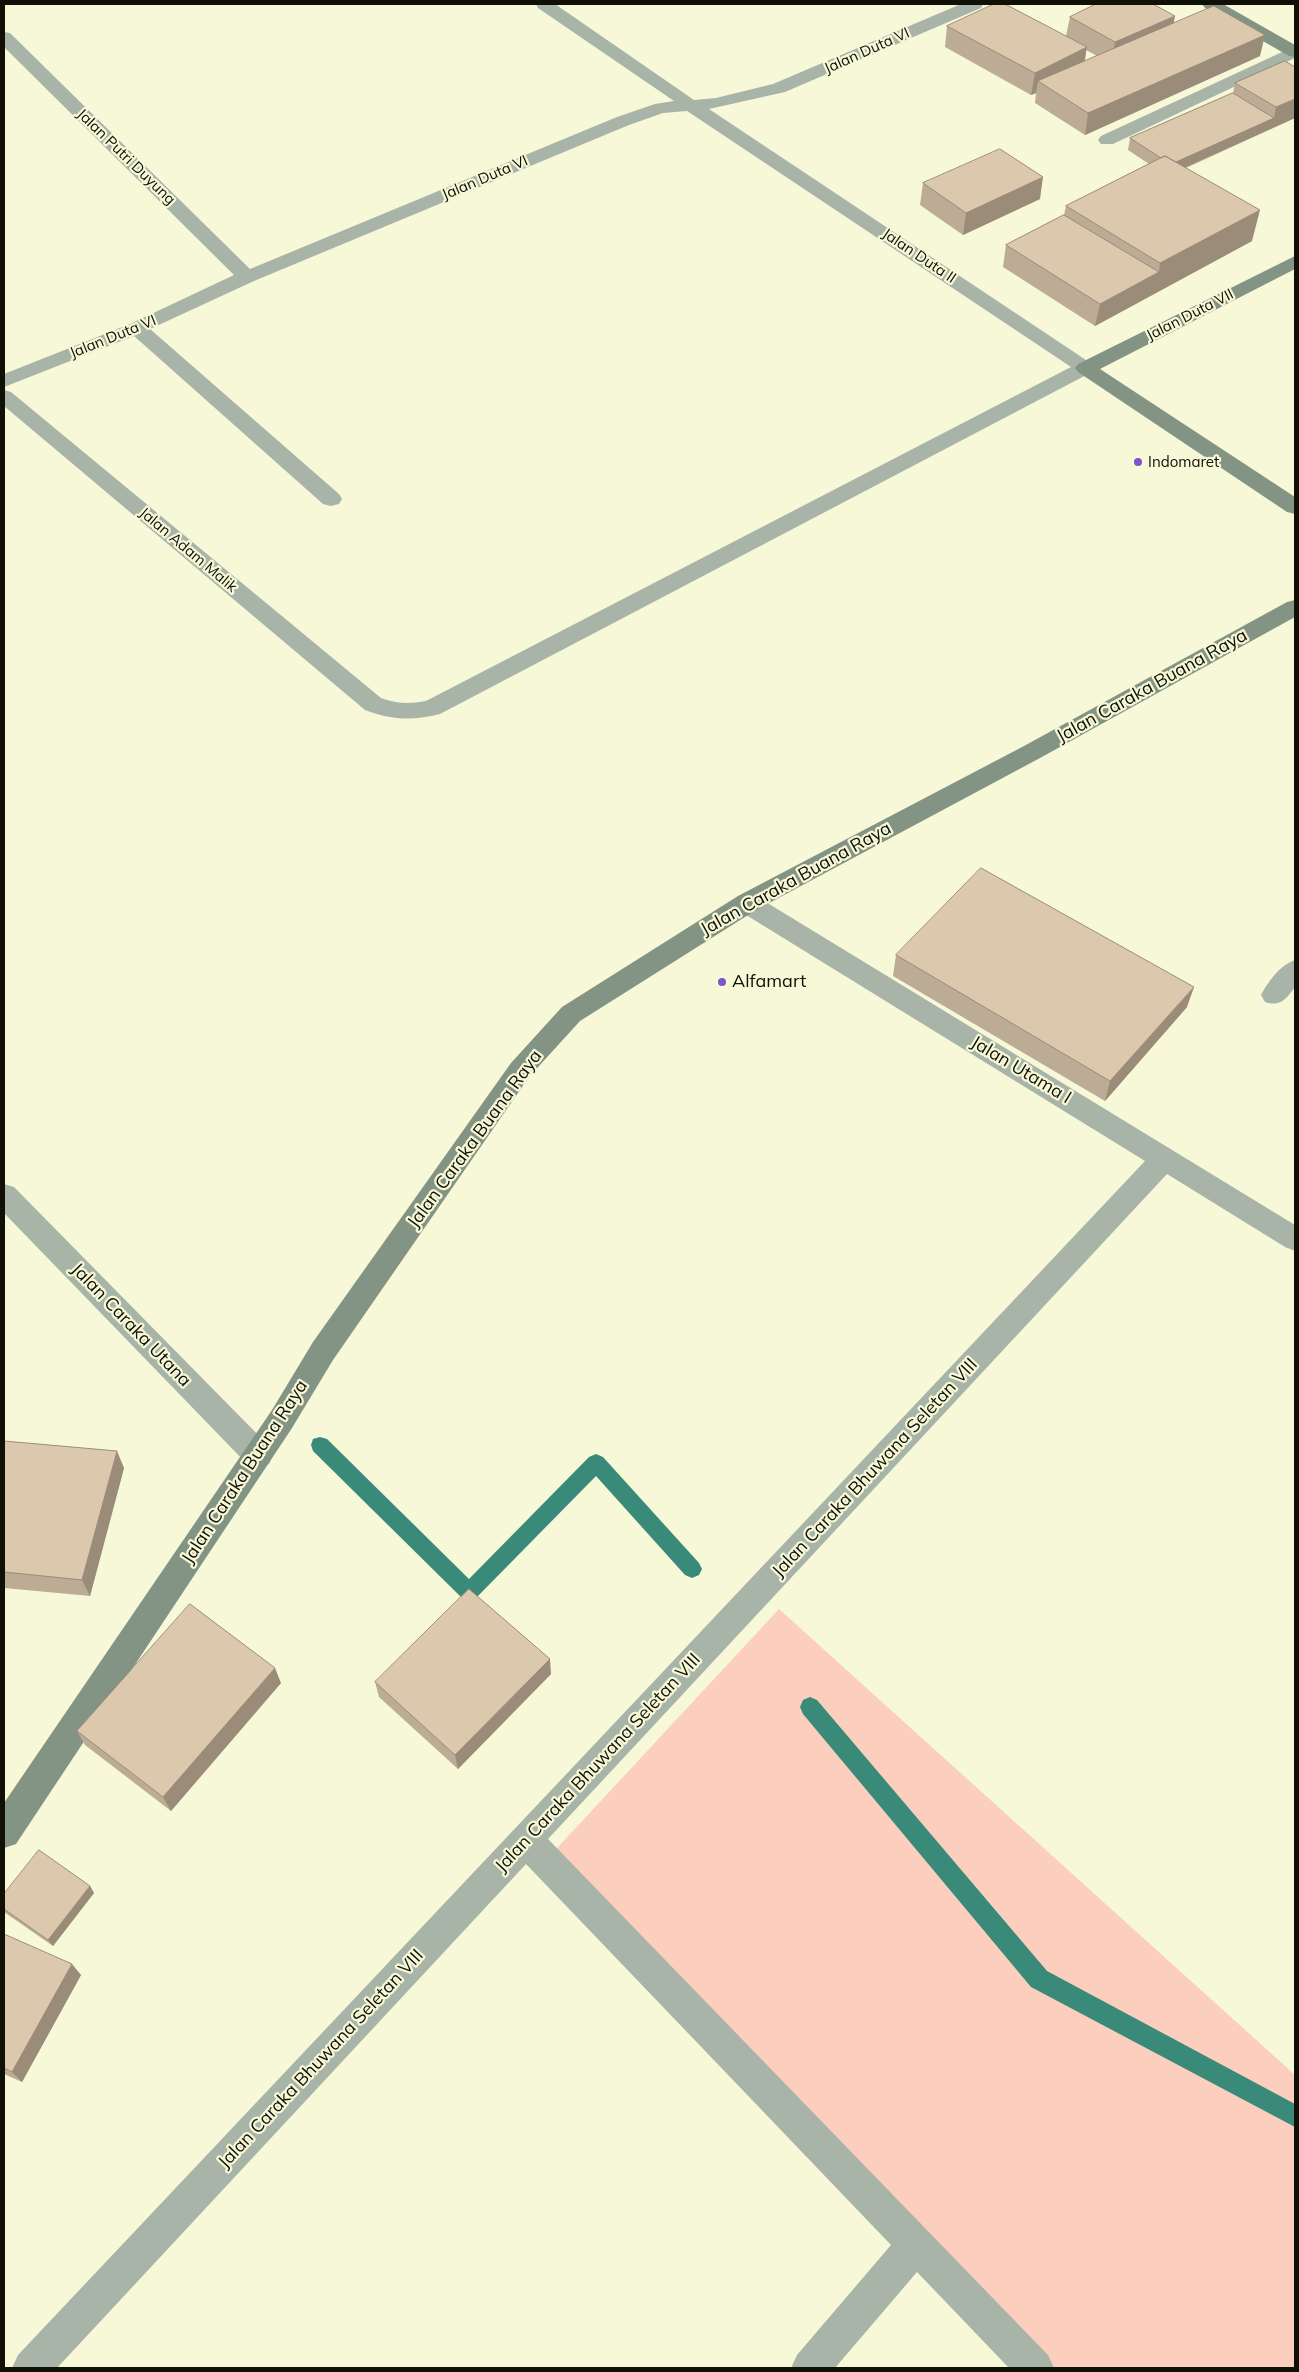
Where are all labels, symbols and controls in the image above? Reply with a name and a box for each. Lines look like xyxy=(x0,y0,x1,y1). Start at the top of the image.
street label: Jalan Duta VI xyxy=(822,24,912,78)
street label: Jalan Putri Duyung xyxy=(73,105,179,209)
street label: Jalan Duta VI xyxy=(439,152,531,204)
street label: Jalan Duta II xyxy=(879,225,959,287)
street label: Jalan Duta VII xyxy=(1143,285,1237,345)
street label: Jalan Duta VI xyxy=(67,312,159,362)
place label: Indomaret xyxy=(1148,453,1219,471)
marker: Indomaret xyxy=(1132,456,1144,468)
street label: Jalan Adam Malik xyxy=(135,504,241,596)
street label: Jalan Caraka Buana Raya xyxy=(1053,625,1251,747)
street label: Jalan Caraka Buana Raya xyxy=(697,818,895,940)
place label: Alfamart xyxy=(732,971,806,993)
marker: Alfamart xyxy=(716,976,728,988)
street label: Jalan Utama I xyxy=(967,1032,1075,1108)
street label: Jalan Caraka Buana Raya xyxy=(403,1046,547,1232)
street label: Jalan Caraka Utana xyxy=(66,1259,196,1391)
street label: Jalan Caraka Bhuwana Seletan VIII xyxy=(768,1354,982,1582)
street label: Jalan Caraka Buana Raya xyxy=(178,1376,312,1568)
street label: Jalan Caraka Bhuwana Seletan VIII xyxy=(491,1649,705,1877)
street label: Jalan Caraka Bhuwana Seletan VIII xyxy=(214,1945,428,2173)

